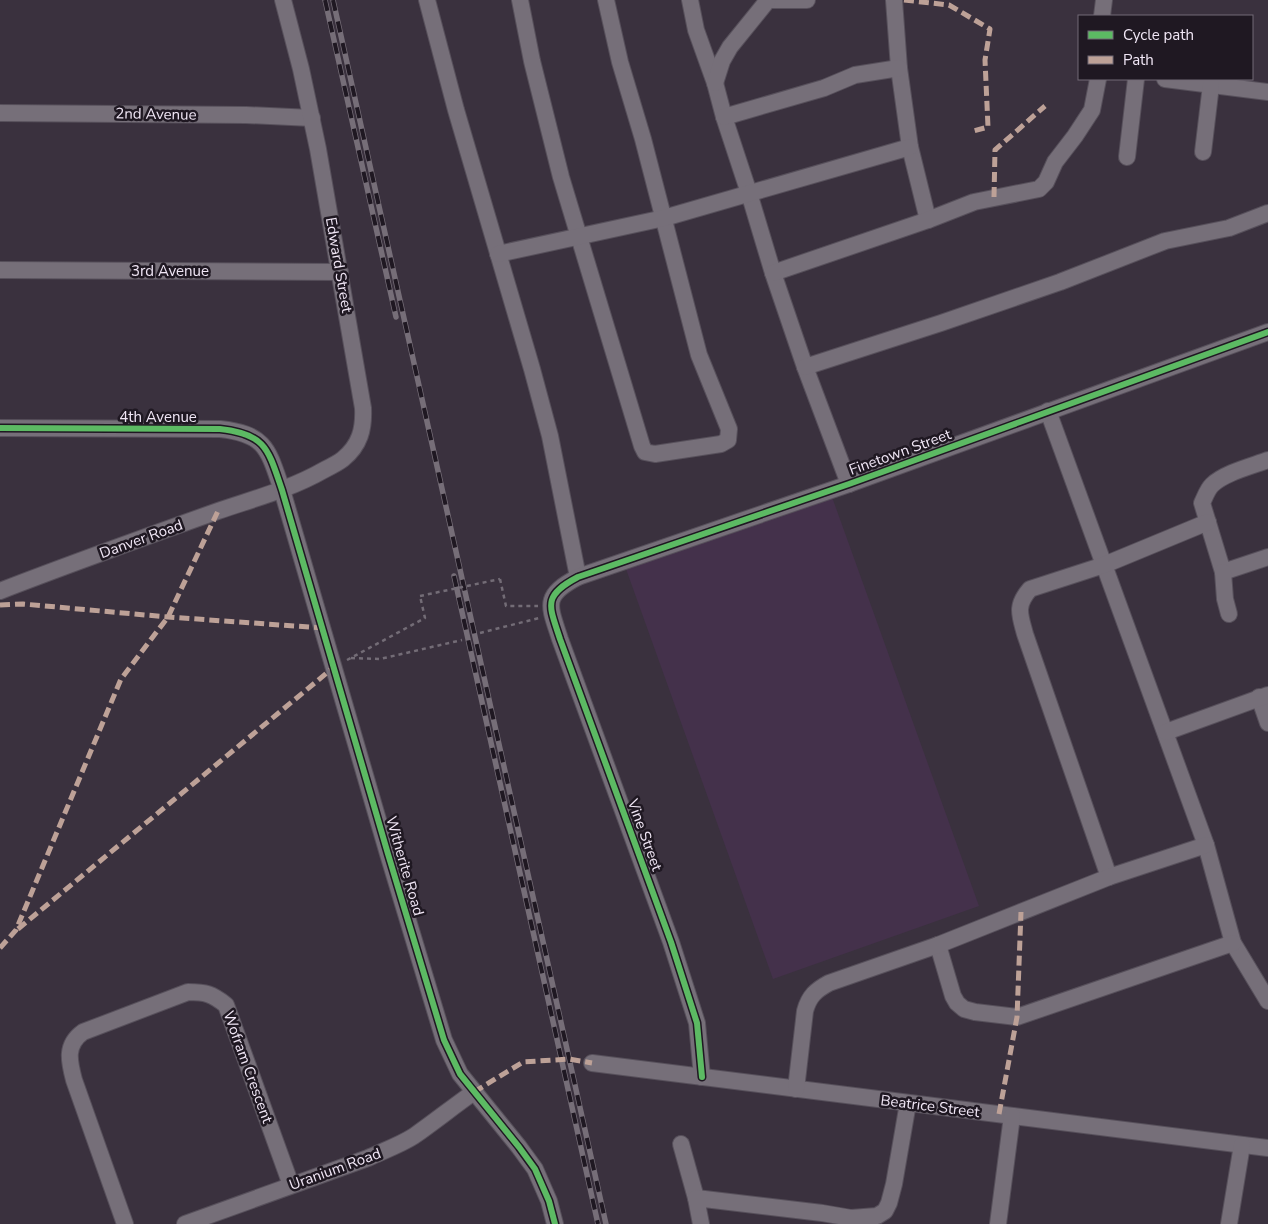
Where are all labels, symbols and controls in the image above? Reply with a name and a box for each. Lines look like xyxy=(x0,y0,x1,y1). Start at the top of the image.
legend xyxy=(1078,15,1253,80)
text: Cycle path xyxy=(1123,25,1194,45)
text: Path xyxy=(1123,50,1154,70)
street label: 2nd Avenue xyxy=(115,103,197,125)
street label: Edward Street xyxy=(321,216,357,315)
street label: 3rd Avenue xyxy=(131,261,209,281)
street label: 4th Avenue xyxy=(119,407,197,427)
street label: Finetown Street xyxy=(846,424,955,480)
street label: Danver Road xyxy=(97,515,185,563)
street label: Vine Street xyxy=(622,795,667,874)
street label: Witherite Road xyxy=(381,814,429,918)
street label: Wofram Crescent xyxy=(218,1008,278,1127)
street label: Beatrice Street xyxy=(879,1090,981,1122)
street label: Uranium Road xyxy=(286,1143,384,1195)

